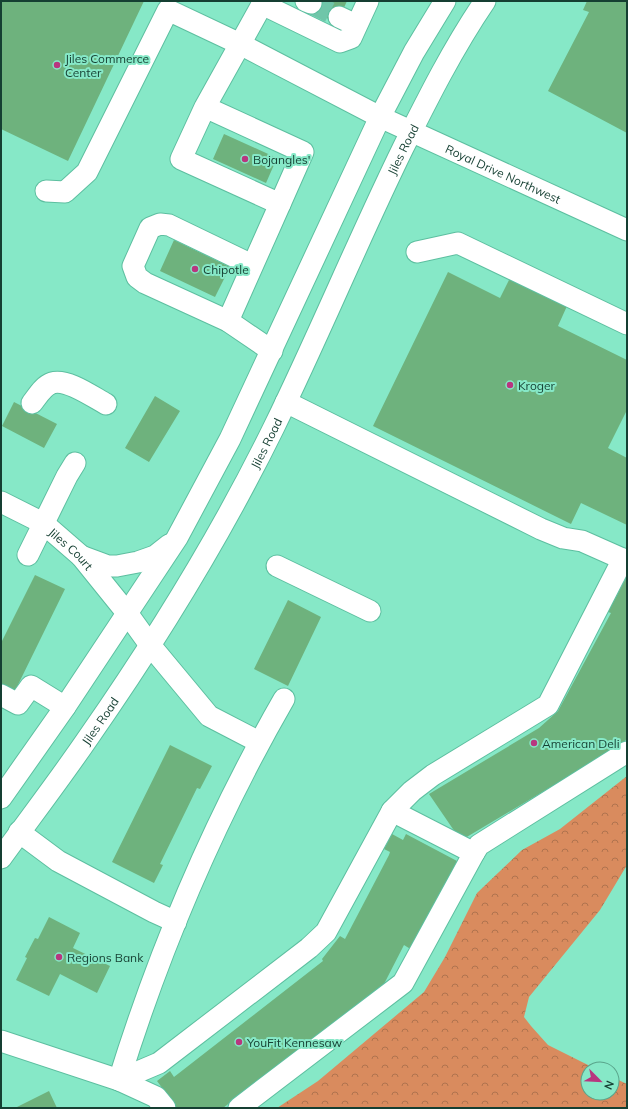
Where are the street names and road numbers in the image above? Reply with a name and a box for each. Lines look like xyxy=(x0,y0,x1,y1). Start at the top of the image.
street label: Jiles Road xyxy=(384,121,421,177)
street label: Royal Drive Northwest xyxy=(443,141,563,206)
street label: Jiles Road xyxy=(247,415,285,471)
street label: Jiles Court xyxy=(46,524,97,573)
street label: Jiles Road xyxy=(78,694,121,748)

